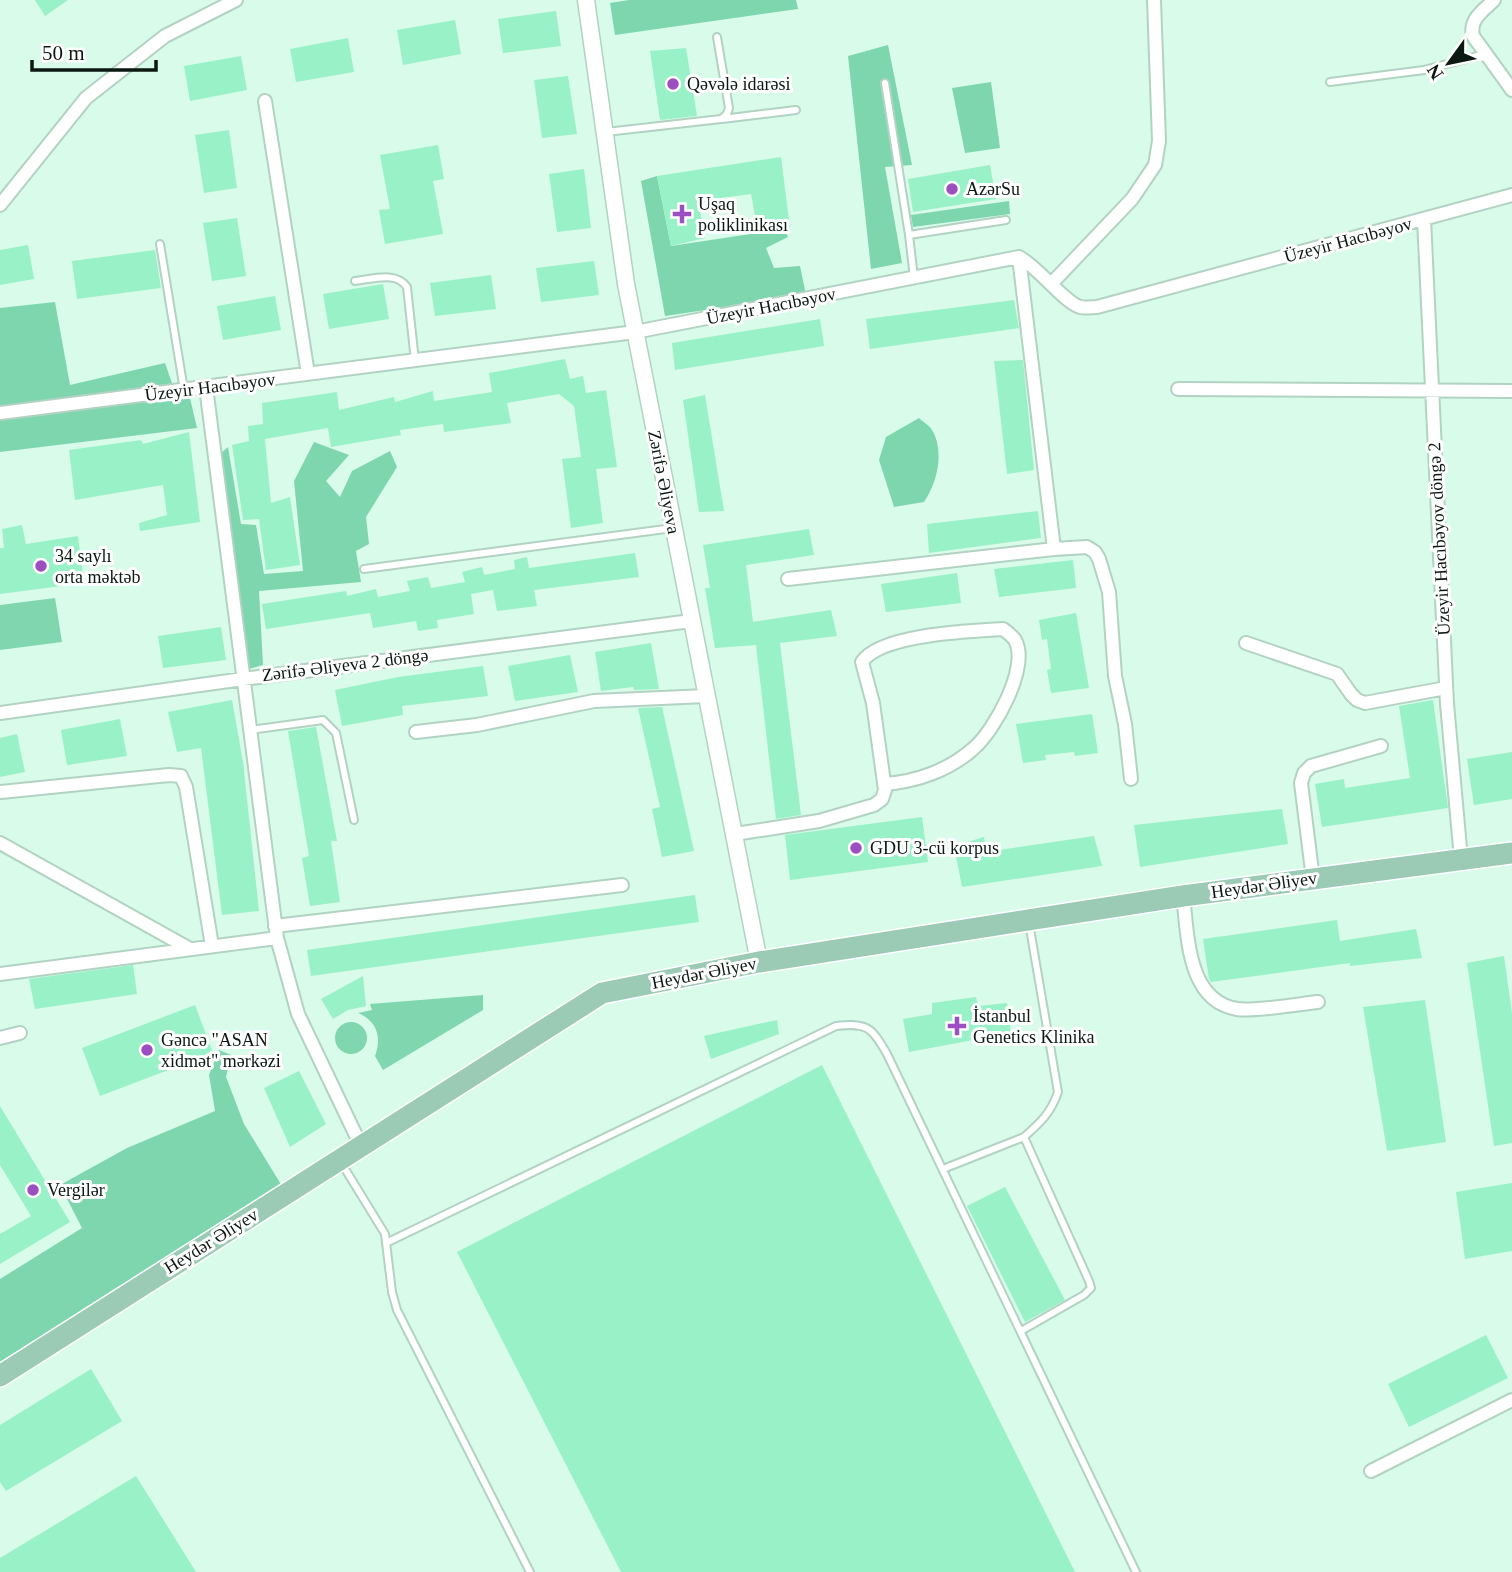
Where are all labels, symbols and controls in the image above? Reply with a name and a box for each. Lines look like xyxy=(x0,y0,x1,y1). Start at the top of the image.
scale bar xyxy=(32,28,156,72)
north arrow xyxy=(1414,28,1484,98)
text: 50 m xyxy=(42,41,85,65)
text: N xyxy=(1422,60,1448,83)
place label: Qəvələ idarəsi xyxy=(687,74,790,94)
marker: Qəvələ idarəsi xyxy=(665,76,681,92)
place label: AzərSu xyxy=(966,179,1020,199)
marker: AzərSu xyxy=(944,181,960,197)
place label: Uşaq poliklinikası xyxy=(698,194,788,235)
marker: Uşaq poliklinikası xyxy=(672,204,692,224)
street label: Üzeyir Hacıbəyov xyxy=(1282,213,1414,267)
street label: Üzeyir Hacıbəyov xyxy=(705,284,837,328)
street label: Üzeyir Hacıbəyov xyxy=(144,369,276,405)
street label: Zərifə Əliyeva xyxy=(644,428,684,536)
street label: Üzeyir Hacıbəyov döngə 2 xyxy=(1424,442,1454,636)
place label: 34 saylı orta məktəb xyxy=(55,546,140,587)
marker: 34 saylı orta məktəb xyxy=(33,558,49,574)
street label: Zərifə Əliyeva 2 döngə xyxy=(261,645,429,685)
place label: GDU 3-cü korpus xyxy=(870,838,999,858)
marker: GDU 3-cü korpus xyxy=(848,840,864,856)
street label: Heydər Əliyev xyxy=(1210,868,1318,902)
street label: Heydər Əliyev xyxy=(650,953,758,993)
place label: İstanbul Genetics Klinika xyxy=(973,1006,1094,1047)
marker: İstanbul Genetics Klinika xyxy=(947,1016,967,1036)
place label: Gəncə "ASAN xidmət" mərkəzi xyxy=(161,1030,281,1071)
marker: Gəncə "ASAN xidmət" mərkəzi xyxy=(139,1042,155,1058)
place label: Vergilər xyxy=(47,1180,105,1200)
marker: Vergilər xyxy=(25,1182,41,1198)
street label: Heydər Əliyev xyxy=(161,1204,261,1278)

